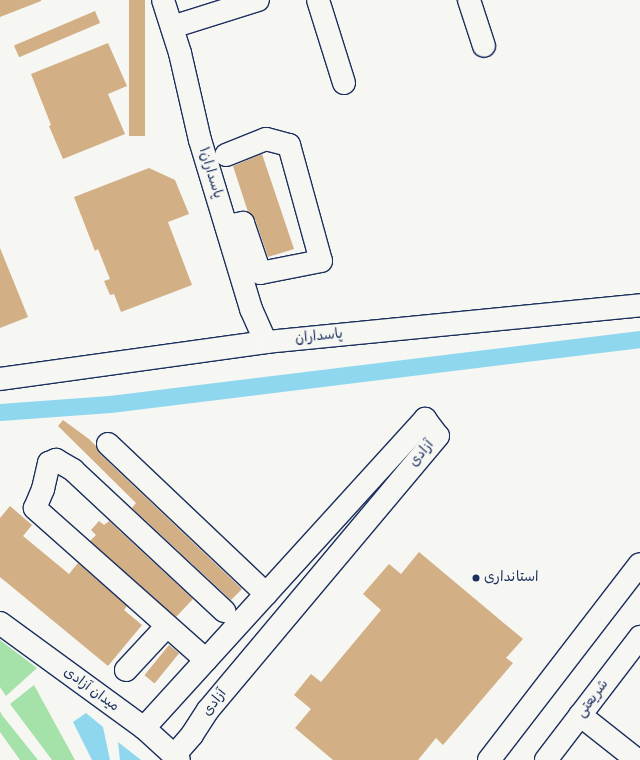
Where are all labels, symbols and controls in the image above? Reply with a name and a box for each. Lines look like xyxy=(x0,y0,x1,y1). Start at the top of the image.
street label: پاسداران۱ xyxy=(194,145,226,201)
street label: پاسداران xyxy=(294,326,344,348)
street label: آزادی xyxy=(406,437,438,471)
place label: استانداری xyxy=(484,570,538,586)
marker: استانداری xyxy=(471,573,481,583)
street label: میدان آزادی xyxy=(60,664,122,716)
street label: شریعتی xyxy=(573,677,613,721)
street label: آزادی xyxy=(199,686,231,720)

